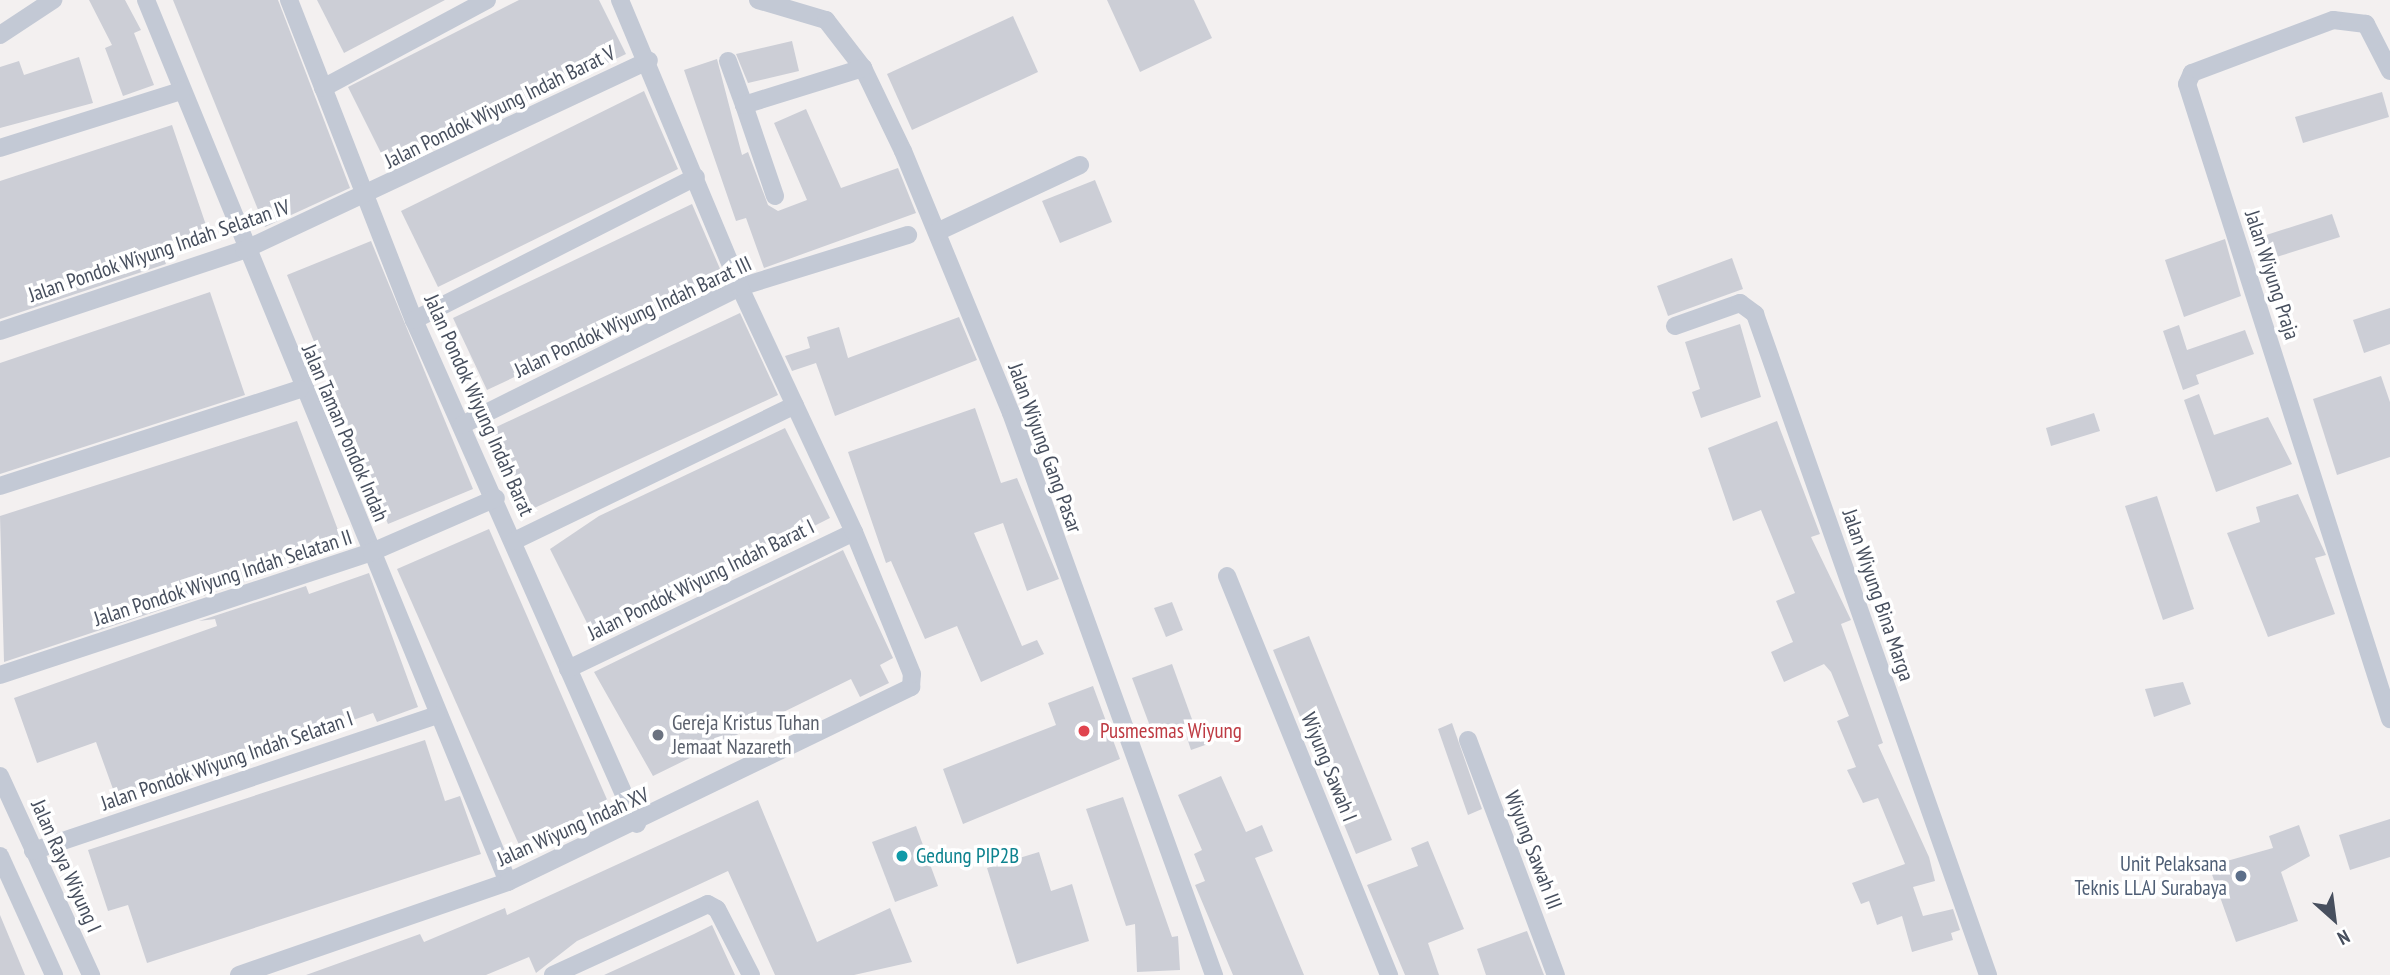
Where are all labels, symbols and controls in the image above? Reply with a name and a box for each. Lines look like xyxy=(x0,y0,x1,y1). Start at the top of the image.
street label: Jalan Pondok Wiyung Indah Barat V xyxy=(380,40,620,174)
street label: Jalan Pondok Wiyung Indah Selatan IV xyxy=(25,194,293,308)
street label: Jalan Wiyung Praja xyxy=(2239,207,2305,343)
street label: Jalan Pondok Wiyung Indah Barat III xyxy=(510,251,756,383)
street label: Jalan Pondok Wiyung Indah Barat xyxy=(419,290,539,520)
street label: Jalan Taman Pondok Indah xyxy=(296,340,394,526)
street label: Jalan Wiyung Gang Pasar xyxy=(1003,360,1087,536)
street label: Jalan Wiyung Bina Marga xyxy=(1837,506,1919,684)
street label: Jalan Pondok Wiyung Indah Barat I xyxy=(583,514,819,646)
street label: Jalan Pondok Wiyung Indah Selatan II xyxy=(90,524,356,632)
street label: Jalan Pondok Wiyung Indah Selatan I xyxy=(97,706,357,816)
street label: Wiyung Sawah I xyxy=(1296,709,1362,825)
place label: Gereja Kristus Tuhan Jemaat Nazareth xyxy=(672,710,820,760)
place label: Pusmesmas Wiyung xyxy=(1100,718,1242,744)
marker: Pusmesmas Wiyung xyxy=(1074,721,1094,741)
marker: Gereja Kristus Tuhan Jemaat Nazareth xyxy=(650,727,666,743)
street label: Jalan Wiyung Indah XV xyxy=(493,782,653,872)
street label: Wiyung Sawah III xyxy=(1499,787,1567,913)
street label: Jalan Raya Wiyung I xyxy=(25,796,107,936)
place label: Gedung PIP2B xyxy=(916,843,1019,869)
marker: Gedung PIP2B xyxy=(894,848,910,864)
place label: Unit Pelaksana Teknis LLAJ Surabaya xyxy=(2075,851,2227,901)
marker: Unit Pelaksana Teknis LLAJ Surabaya xyxy=(2233,868,2249,884)
north arrow xyxy=(2299,884,2369,954)
text: N xyxy=(2334,925,2354,951)

